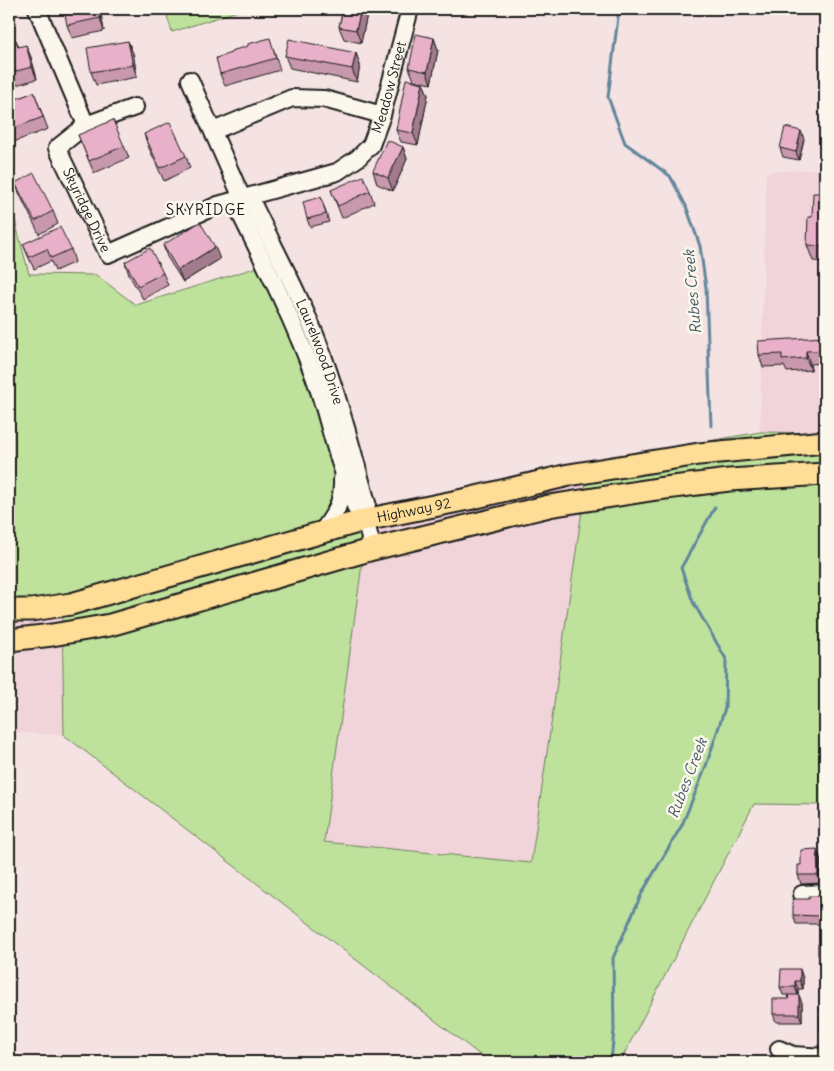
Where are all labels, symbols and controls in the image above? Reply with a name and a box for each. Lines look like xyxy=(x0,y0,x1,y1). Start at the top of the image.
street label: Meadow Street xyxy=(367,39,410,136)
street label: Skyridge Drive xyxy=(59,165,115,255)
district label: SKYRIDGE xyxy=(166,200,246,219)
water label: Rubes Creek xyxy=(679,248,705,335)
street label: Laurelwood Drive xyxy=(292,296,348,407)
street label: Highway 92 xyxy=(375,494,453,526)
water label: Rubes Creek xyxy=(663,734,711,821)

